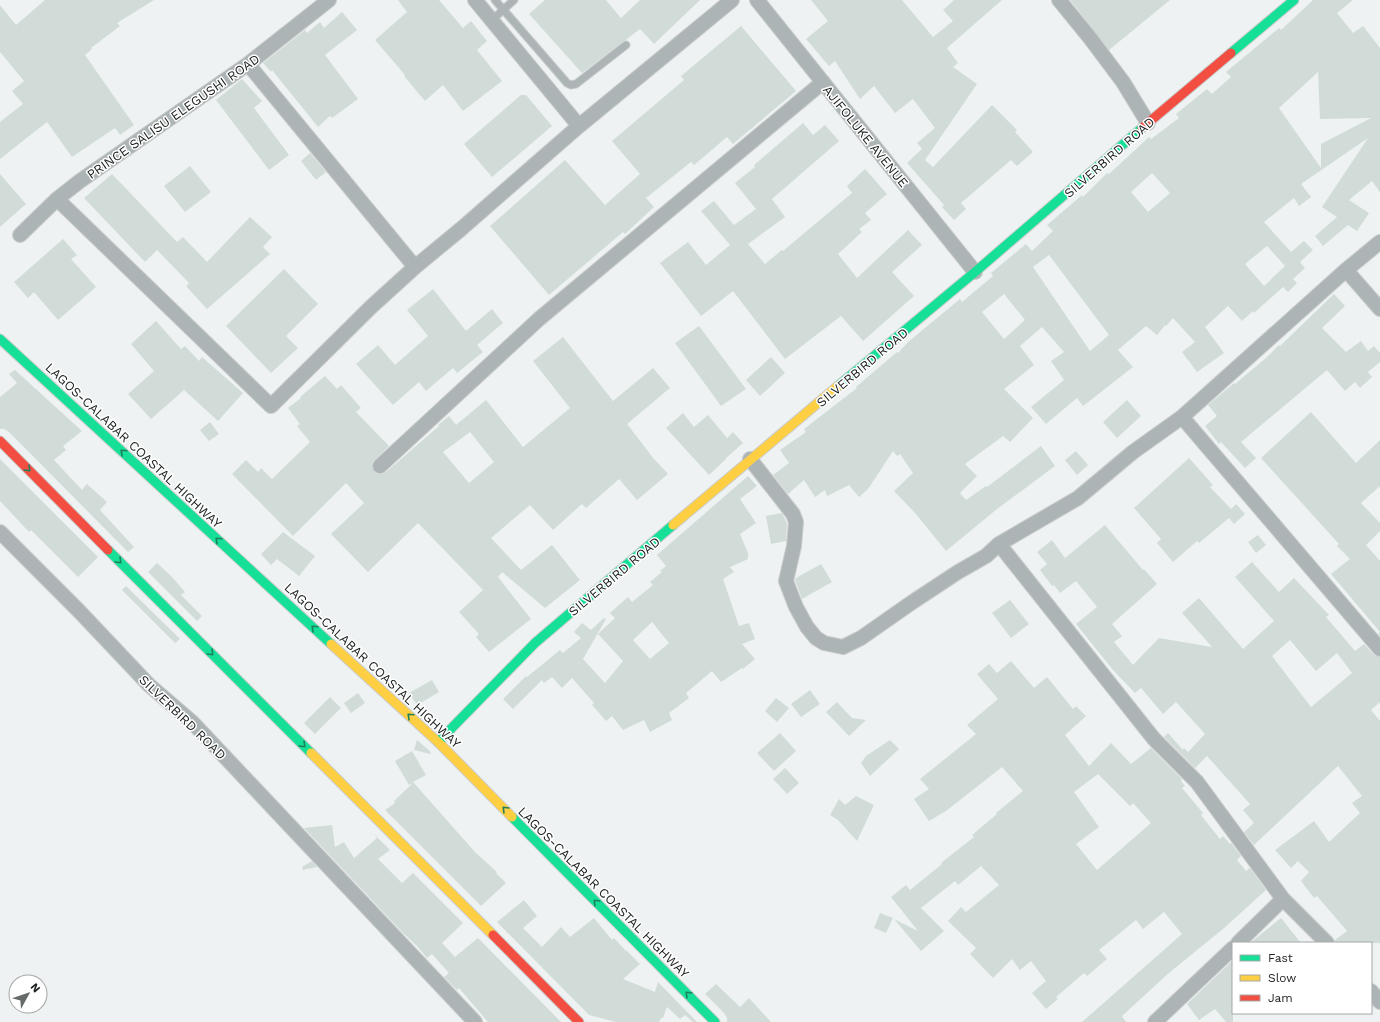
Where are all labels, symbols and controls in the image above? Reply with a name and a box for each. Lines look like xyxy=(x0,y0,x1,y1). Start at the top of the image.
street label: PRINCE SALISU ELEGUSHI ROAD xyxy=(84,51,262,182)
street label: AJIFOLUKE AVENUE xyxy=(820,82,911,190)
street label: SILVERBIRD ROAD xyxy=(1061,114,1158,201)
street label: SILVERBIRD ROAD xyxy=(814,325,911,410)
street label: LAGOS-CALABAR COASTAL HIGHWAY xyxy=(42,360,225,532)
one-way arrow xyxy=(120,449,127,456)
one-way arrow xyxy=(23,464,31,472)
street label: SILVERBIRD ROAD xyxy=(566,534,663,619)
one-way arrow xyxy=(215,537,223,544)
one-way arrow xyxy=(114,556,122,564)
street label: LAGOS-CALABAR COASTAL HIGHWAY xyxy=(281,580,464,752)
one-way arrow xyxy=(311,625,319,632)
one-way arrow xyxy=(206,648,214,656)
street label: SILVERBIRD ROAD xyxy=(136,672,229,763)
one-way arrow xyxy=(407,713,414,720)
one-way arrow xyxy=(298,740,306,748)
street label: LAGOS-CALABAR COASTAL HIGHWAY xyxy=(515,804,693,981)
one-way arrow xyxy=(502,806,510,814)
one-way arrow xyxy=(593,899,601,907)
legend xyxy=(1232,942,1372,1014)
text: Fast xyxy=(1268,951,1293,965)
text: Slow xyxy=(1268,971,1296,985)
north arrow xyxy=(8,974,48,1014)
text: N xyxy=(28,981,43,995)
one-way arrow xyxy=(685,991,693,999)
text: Jam xyxy=(1268,991,1293,1005)

